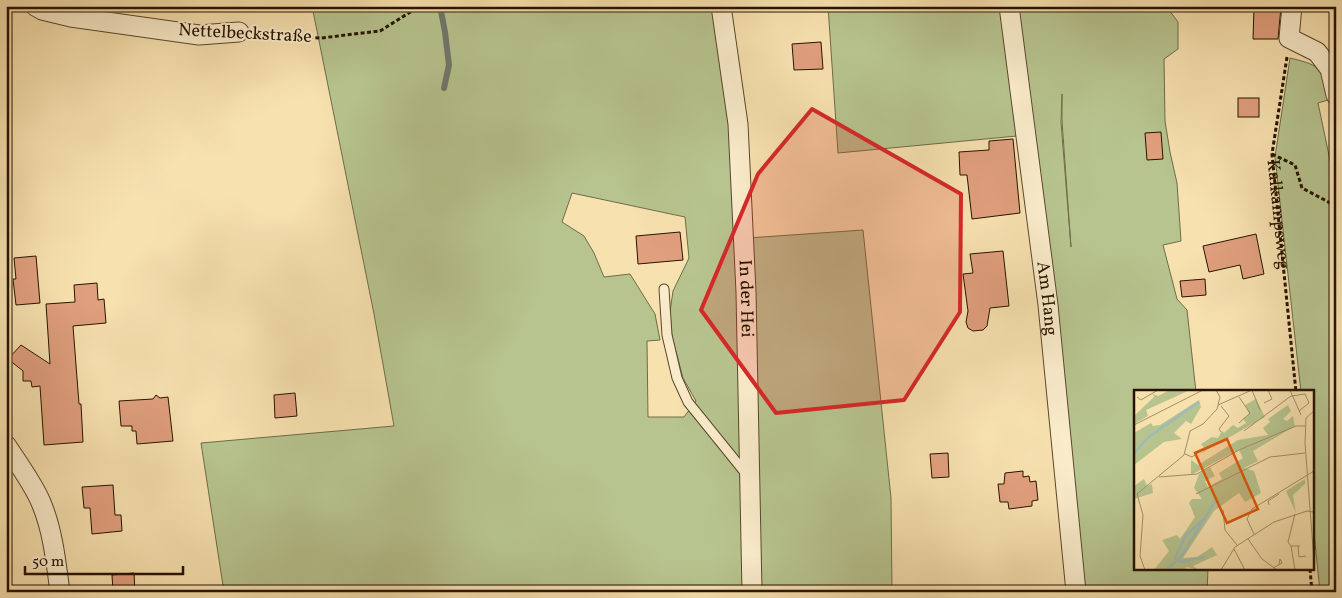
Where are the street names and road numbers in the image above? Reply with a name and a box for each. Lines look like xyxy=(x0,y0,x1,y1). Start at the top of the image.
street label: Nettelbeckstraße xyxy=(178,18,312,50)
street label: Kalkampsweg xyxy=(1260,158,1296,271)
street label: In der Hei xyxy=(732,259,759,338)
street label: Am Hang xyxy=(1030,260,1063,337)

